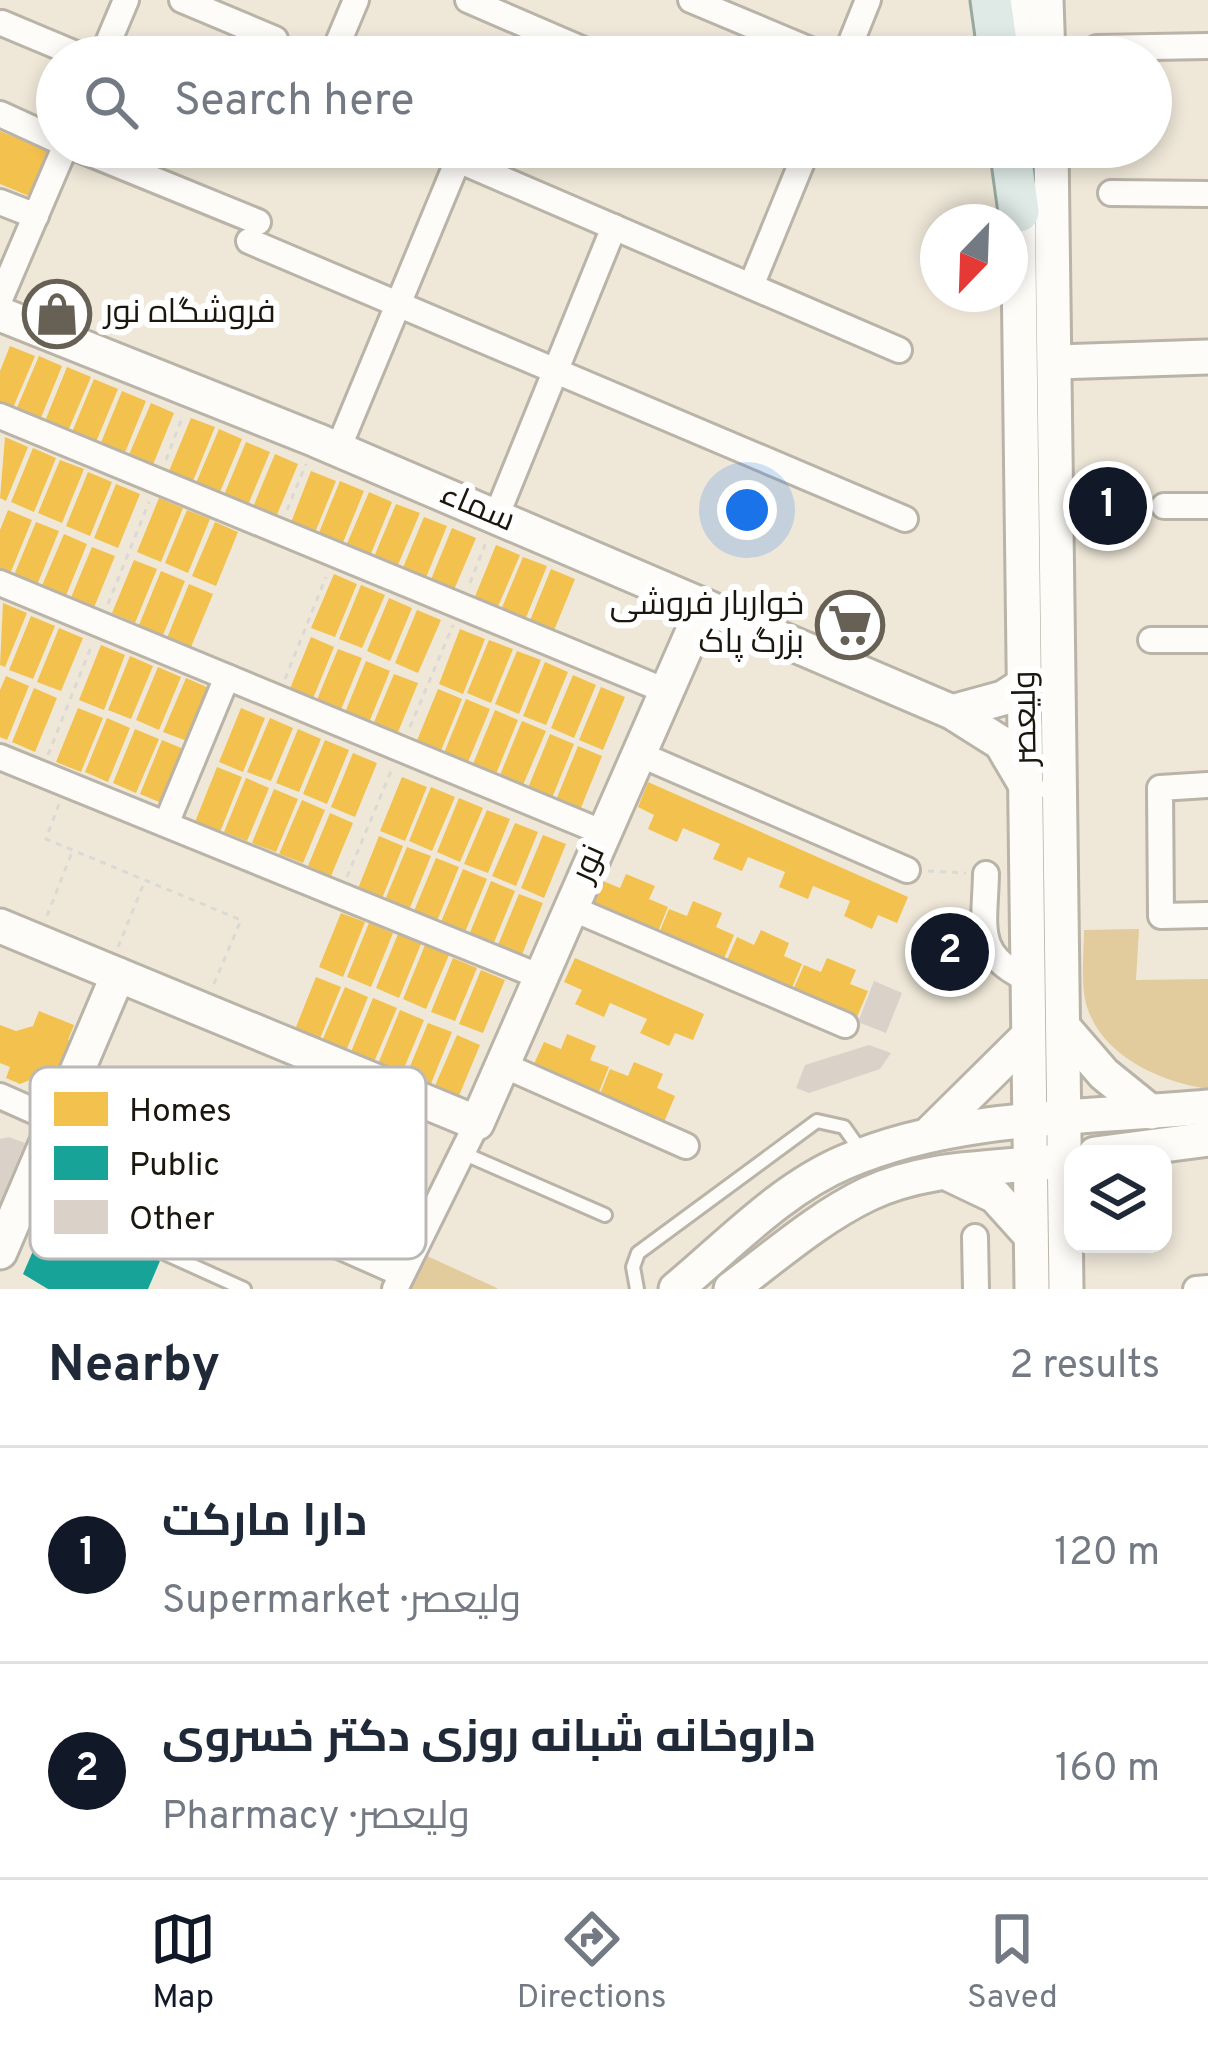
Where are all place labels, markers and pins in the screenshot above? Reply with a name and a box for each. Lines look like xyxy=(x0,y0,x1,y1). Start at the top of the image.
shop icon: فروشگاه نور xyxy=(22,279,92,349)
place label: فروشگاه نور xyxy=(102,293,276,335)
pin: 1 xyxy=(1069,461,1147,551)
place label: خواربار فروشی بزرگ پاک xyxy=(610,585,804,665)
supermarket icon: خواربار فروشی بزرگ پاک xyxy=(815,590,885,660)
pin: 2 xyxy=(911,907,989,997)

